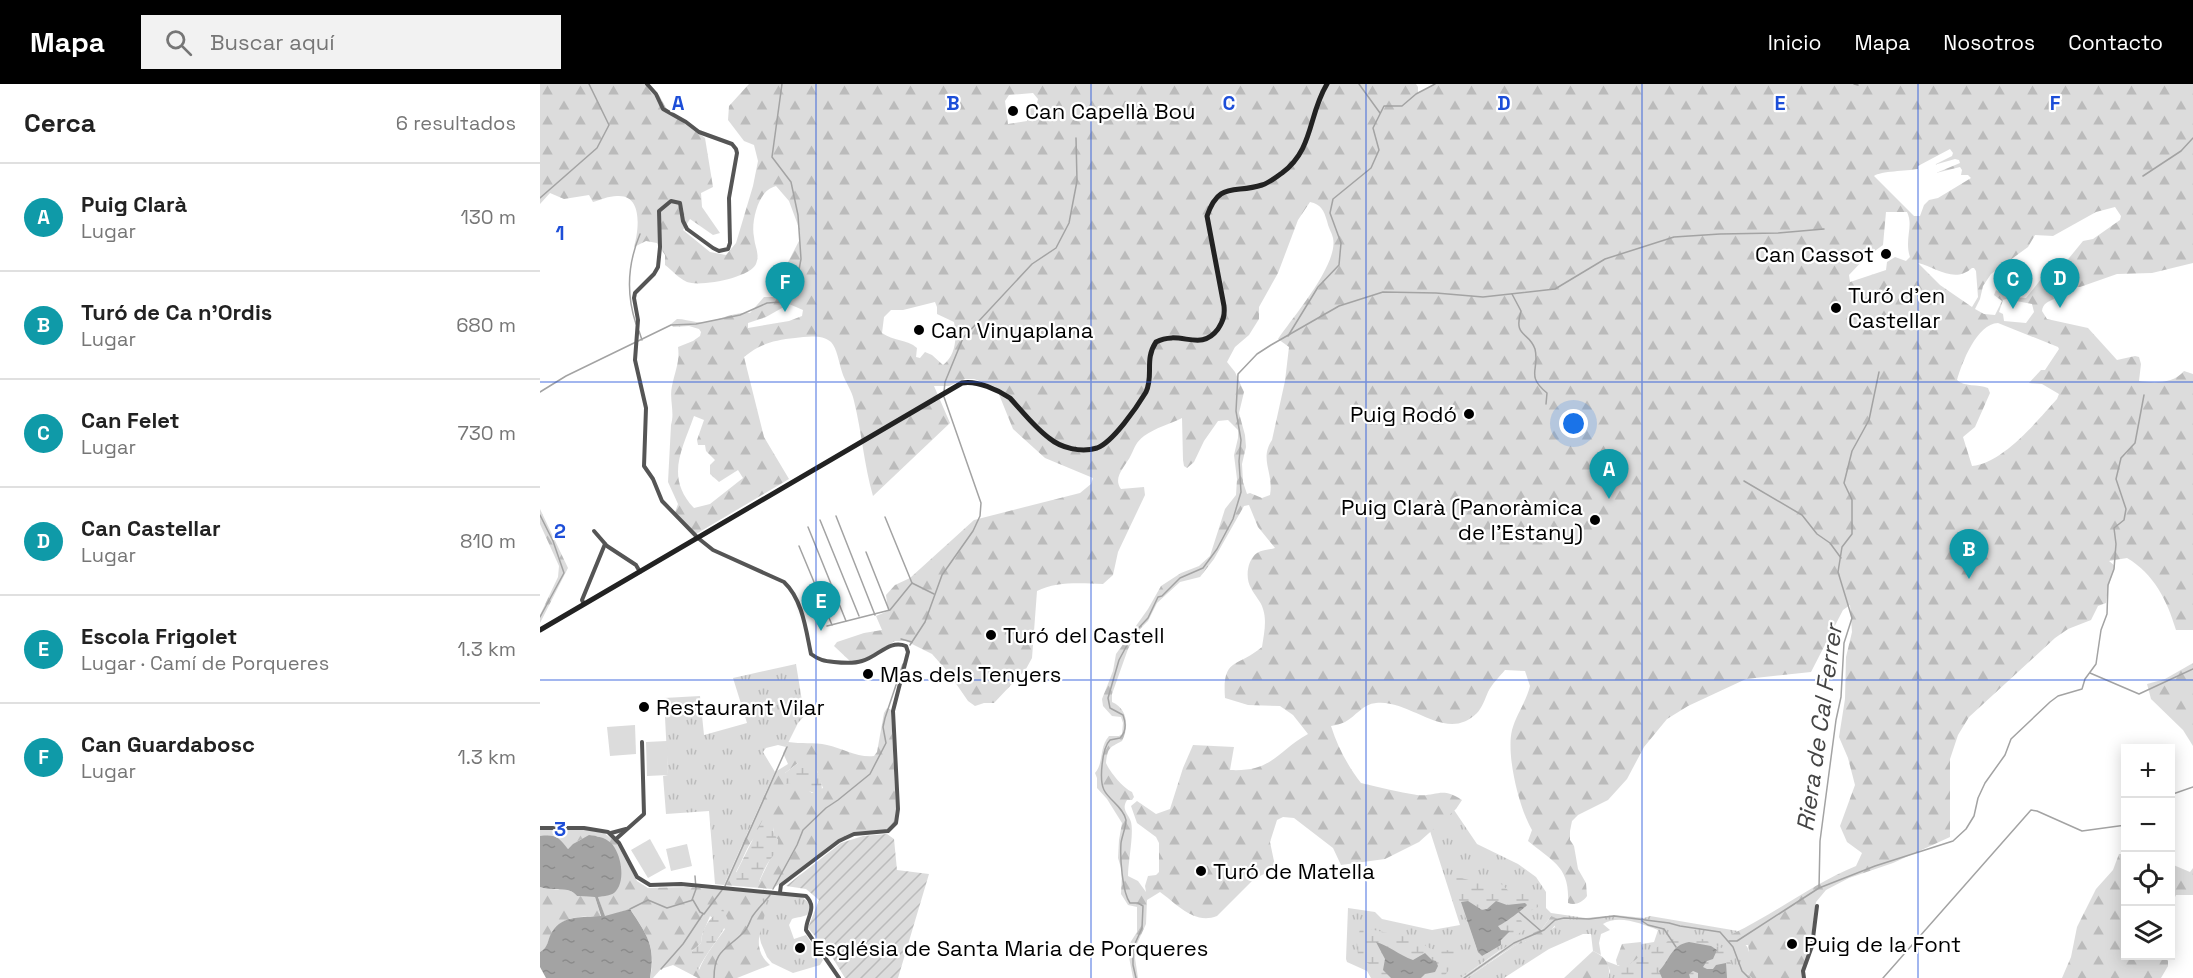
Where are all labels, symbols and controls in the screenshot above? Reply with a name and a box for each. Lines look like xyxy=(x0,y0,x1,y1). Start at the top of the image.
search box xyxy=(141,15,561,69)
text: Mapa xyxy=(30,24,105,60)
icon: search xyxy=(162,26,195,59)
text: Buscar aquí xyxy=(210,28,335,56)
text: Inicio xyxy=(1768,29,1822,56)
text: Mapa xyxy=(1855,29,1910,56)
text: Nosotros xyxy=(1943,29,2035,56)
text: Contacto xyxy=(2068,29,2163,56)
text: A xyxy=(672,90,685,116)
text: B xyxy=(946,90,960,116)
text: C xyxy=(1223,90,1236,116)
text: D xyxy=(1497,90,1511,116)
text: E xyxy=(1774,90,1786,116)
text: F xyxy=(2050,90,2061,116)
place label: Can Capellà Bou xyxy=(1025,97,1196,125)
marker: Can Capellà Bou xyxy=(1006,104,1020,118)
text: Cerca xyxy=(24,106,96,140)
text: 6 resultados xyxy=(396,110,516,136)
text: Puig Clarà xyxy=(81,190,187,218)
text: A xyxy=(37,204,50,230)
text: 130 m xyxy=(460,204,516,230)
text: Lugar xyxy=(81,218,136,244)
text: 1 xyxy=(555,220,565,246)
place label: Can Cassot xyxy=(1755,240,1874,268)
marker: Can Cassot xyxy=(1879,247,1893,261)
pin: D xyxy=(2040,258,2080,308)
pin: C xyxy=(1994,260,2032,309)
pin: F xyxy=(766,262,804,312)
place label: Turó d'en Castellar xyxy=(1848,281,1945,334)
text: Turó de Ca n'Ordis xyxy=(81,298,272,326)
marker: Turó d'en Castellar xyxy=(1829,301,1843,315)
text: B xyxy=(37,312,50,338)
text: 680 m xyxy=(456,312,516,338)
place label: Can Vinyaplana xyxy=(931,316,1094,344)
marker: Can Vinyaplana xyxy=(912,323,926,337)
text: Lugar xyxy=(81,326,136,352)
place label: Puig Rodó xyxy=(1350,400,1457,428)
text: Can Felet xyxy=(81,406,180,434)
marker: Puig Rodó xyxy=(1462,407,1476,421)
your location xyxy=(1559,409,1588,438)
text: C xyxy=(37,420,50,446)
text: 730 m xyxy=(457,420,516,446)
text: Lugar xyxy=(81,434,136,460)
pin: A xyxy=(1590,450,1628,499)
place label: Puig Clarà (Panoràmica de l'Estany) xyxy=(1341,493,1583,546)
marker: Puig Clarà (Panoràmica de l'Estany) xyxy=(1588,513,1602,527)
text: Can Castellar xyxy=(81,514,221,542)
text: 2 xyxy=(554,518,566,544)
text: D xyxy=(37,528,50,554)
text: 810 m xyxy=(460,528,516,554)
pin: B xyxy=(1950,530,1988,579)
text: Lugar xyxy=(81,542,136,568)
pin: E xyxy=(802,582,840,631)
water label: Riera de Cal Ferrer xyxy=(1789,620,1849,834)
place label: Turó del Castell xyxy=(1003,621,1165,649)
text: Escola Frigolet xyxy=(81,622,237,650)
marker: Turó del Castell xyxy=(984,628,998,642)
text: E xyxy=(38,636,49,662)
text: 1.3 km xyxy=(457,636,516,662)
text: Lugar · Camí de Porqueres xyxy=(81,650,329,676)
place label: Mas dels Tenyers xyxy=(880,660,1061,688)
marker: Mas dels Tenyers xyxy=(861,667,875,681)
place label: Restaurant Vilar xyxy=(656,693,825,721)
marker: Restaurant Vilar xyxy=(637,700,651,714)
text: Can Guardabosc xyxy=(81,730,255,758)
text: F xyxy=(38,744,49,770)
text: 1.3 km xyxy=(457,744,516,770)
map controls xyxy=(2121,744,2175,960)
button: + xyxy=(2121,744,2175,798)
text: Lugar xyxy=(81,758,136,784)
button: − xyxy=(2121,798,2175,852)
text: 3 xyxy=(554,816,566,842)
button: locate xyxy=(2121,852,2175,906)
place label: Turó de Matella xyxy=(1213,857,1375,885)
marker: Turó de Matella xyxy=(1194,864,1208,878)
button: layers xyxy=(2121,906,2175,960)
place label: Puig de la Font xyxy=(1804,930,1961,958)
place label: Església de Santa Maria de Porqueres xyxy=(812,934,1208,962)
marker: Puig de la Font xyxy=(1785,937,1799,951)
marker: Església de Santa Maria de Porqueres xyxy=(793,941,807,955)

